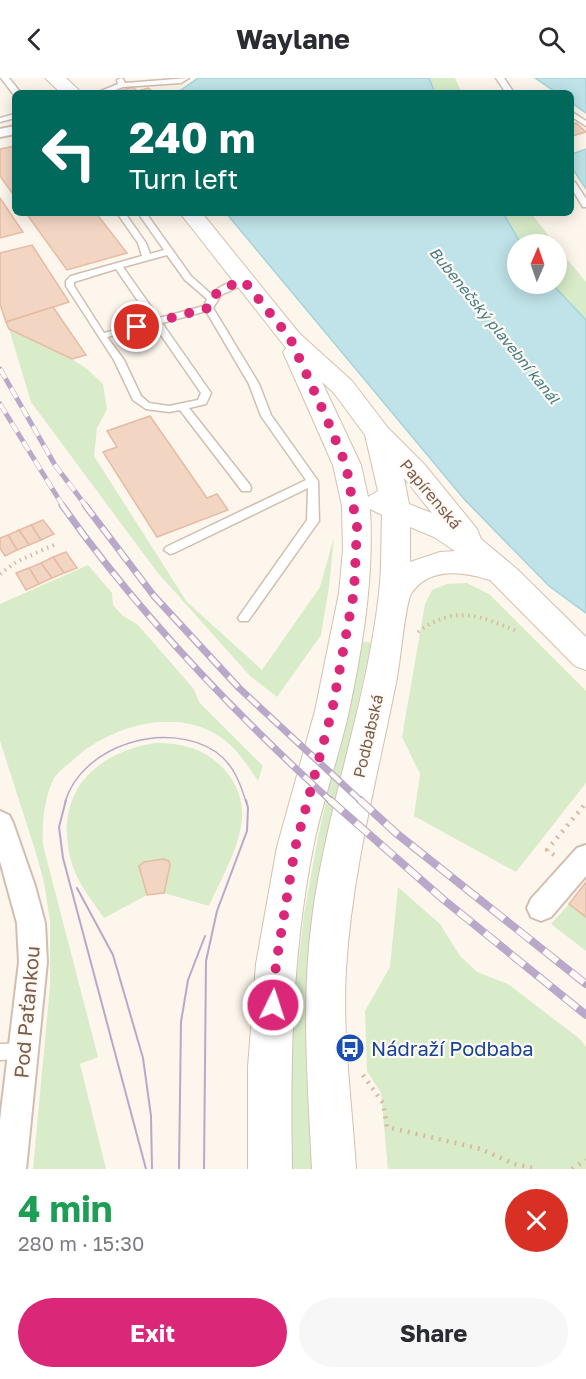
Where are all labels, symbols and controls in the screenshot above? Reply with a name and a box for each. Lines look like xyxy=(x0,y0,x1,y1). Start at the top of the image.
icon: back xyxy=(18,23,51,56)
text: Waylane xyxy=(236,23,350,55)
icon: search xyxy=(535,23,568,56)
text: 240 m xyxy=(129,112,255,162)
icon: left xyxy=(30,114,108,192)
text: Turn left xyxy=(129,163,238,195)
north arrow xyxy=(507,234,567,294)
map controls xyxy=(507,234,567,294)
water label: Bubenečský plavební kanál xyxy=(425,243,565,409)
pin xyxy=(111,301,162,352)
icon: arrive xyxy=(120,310,153,343)
street label: Papírenská xyxy=(396,455,466,533)
street label: Podbabská xyxy=(349,692,387,780)
street label: Pod Paťankou xyxy=(8,945,44,1079)
position arrow xyxy=(241,973,305,1037)
bus stop icon: Nádraží Podbaba xyxy=(334,1032,366,1064)
place label: Nádraží Podbaba xyxy=(371,1036,534,1060)
text: 4 min xyxy=(18,1187,113,1230)
button: close xyxy=(505,1189,568,1252)
text: 280 m · 15:30 xyxy=(18,1231,144,1255)
button: Exit xyxy=(18,1298,287,1367)
button: Share xyxy=(299,1298,568,1367)

